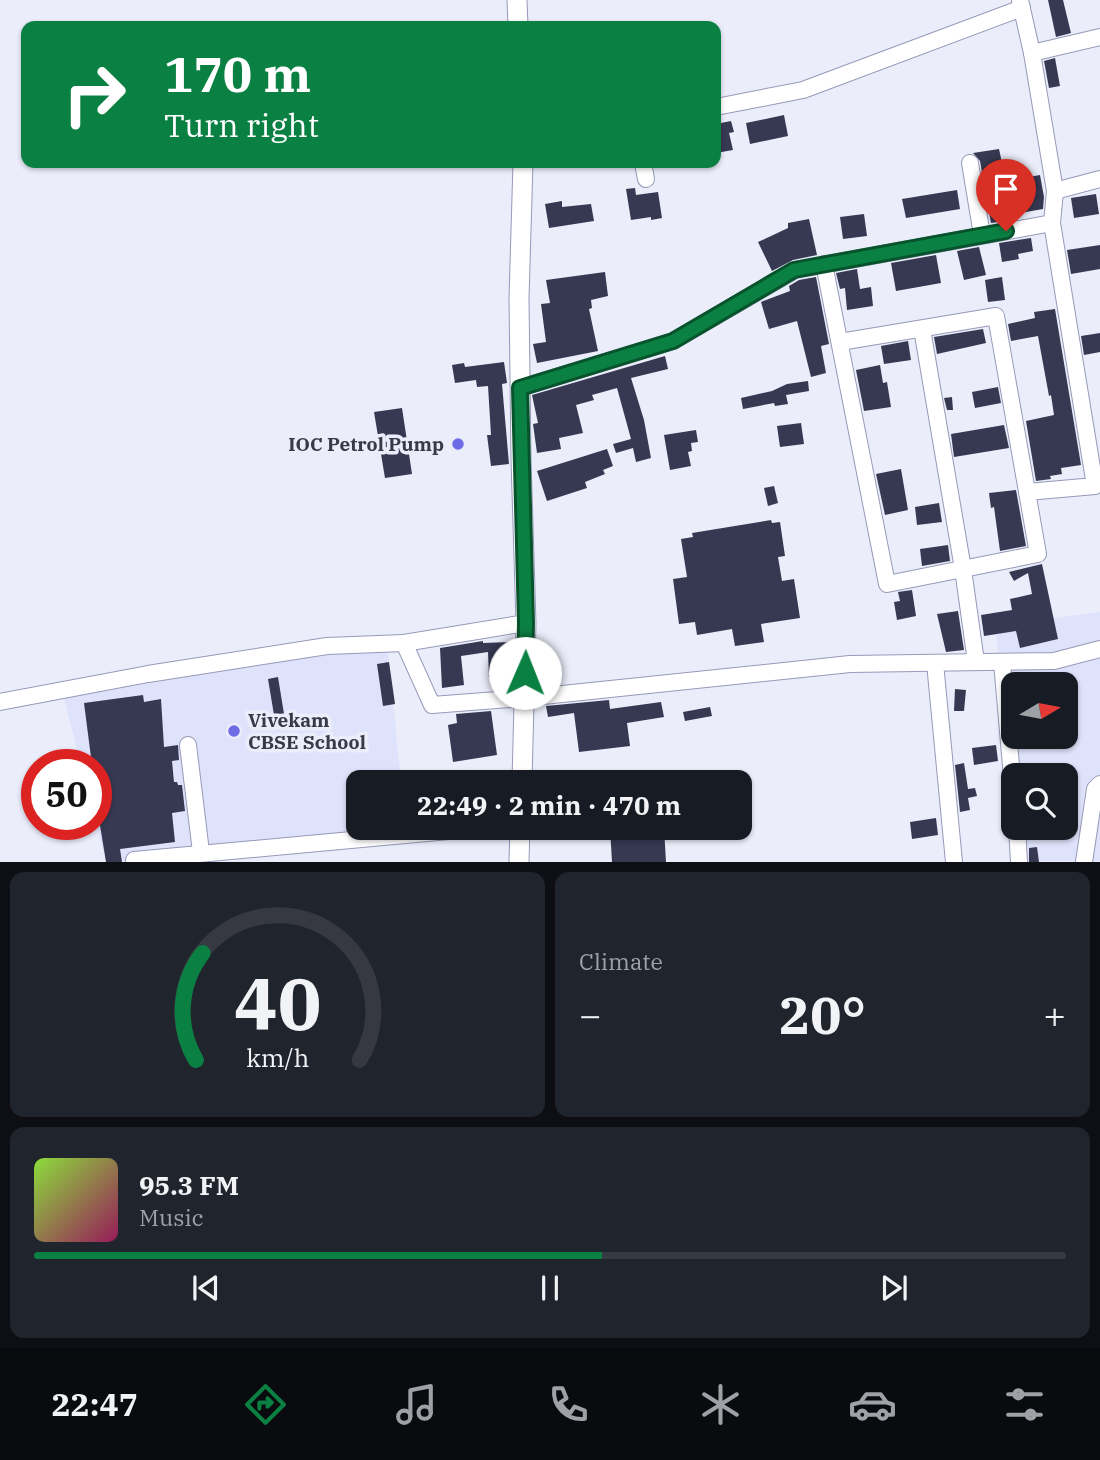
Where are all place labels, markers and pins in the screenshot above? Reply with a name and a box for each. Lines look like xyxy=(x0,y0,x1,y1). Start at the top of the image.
pin xyxy=(976,159,1036,231)
place label: IOC Petrol Pump xyxy=(288,432,444,456)
marker: IOC Petrol Pump xyxy=(450,436,466,452)
place label: Vivekam CBSE School xyxy=(248,708,366,754)
marker: Vivekam CBSE School xyxy=(226,723,242,739)

